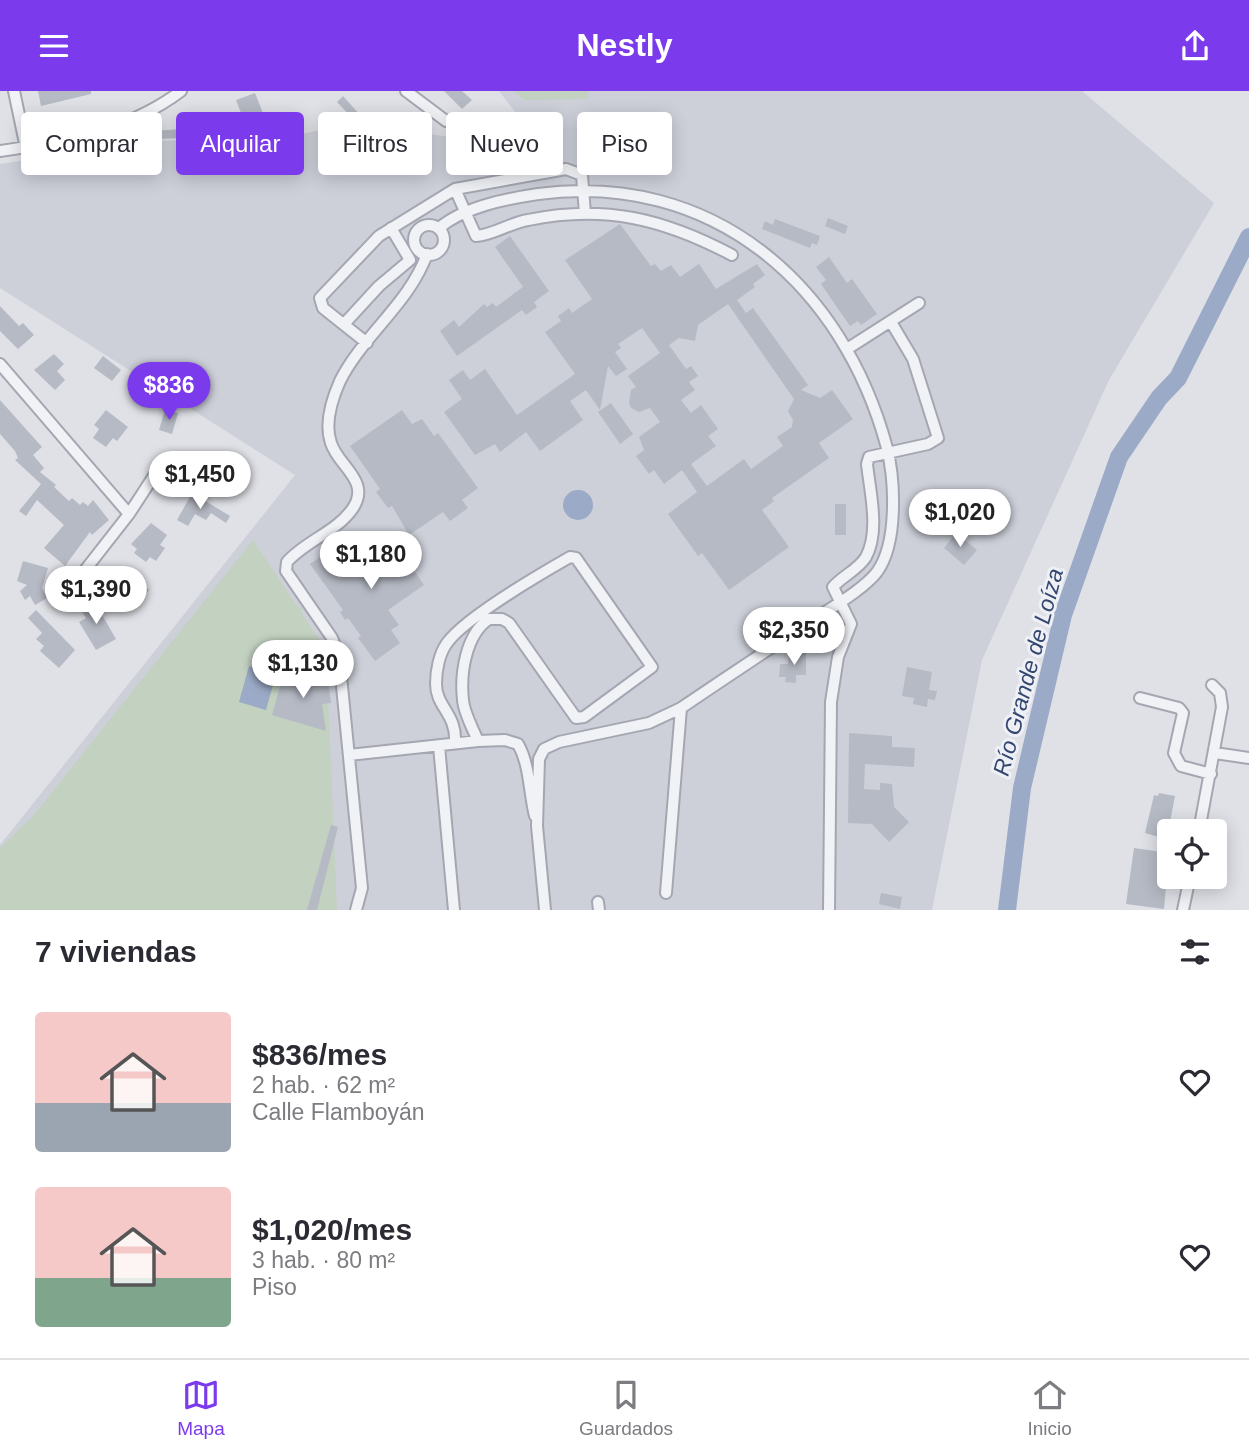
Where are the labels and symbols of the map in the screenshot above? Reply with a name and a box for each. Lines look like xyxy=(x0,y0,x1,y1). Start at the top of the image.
pin: $836 xyxy=(128,363,210,422)
pin: $1,450 xyxy=(143,451,257,511)
pin: $1,020 xyxy=(903,489,1017,549)
pin: $1,180 xyxy=(314,531,428,591)
water label: Río Grande de Loíza xyxy=(988,566,1068,778)
pin: $1,390 xyxy=(39,567,153,626)
pin: $2,350 xyxy=(737,607,851,667)
pin: $1,130 xyxy=(246,641,360,700)

